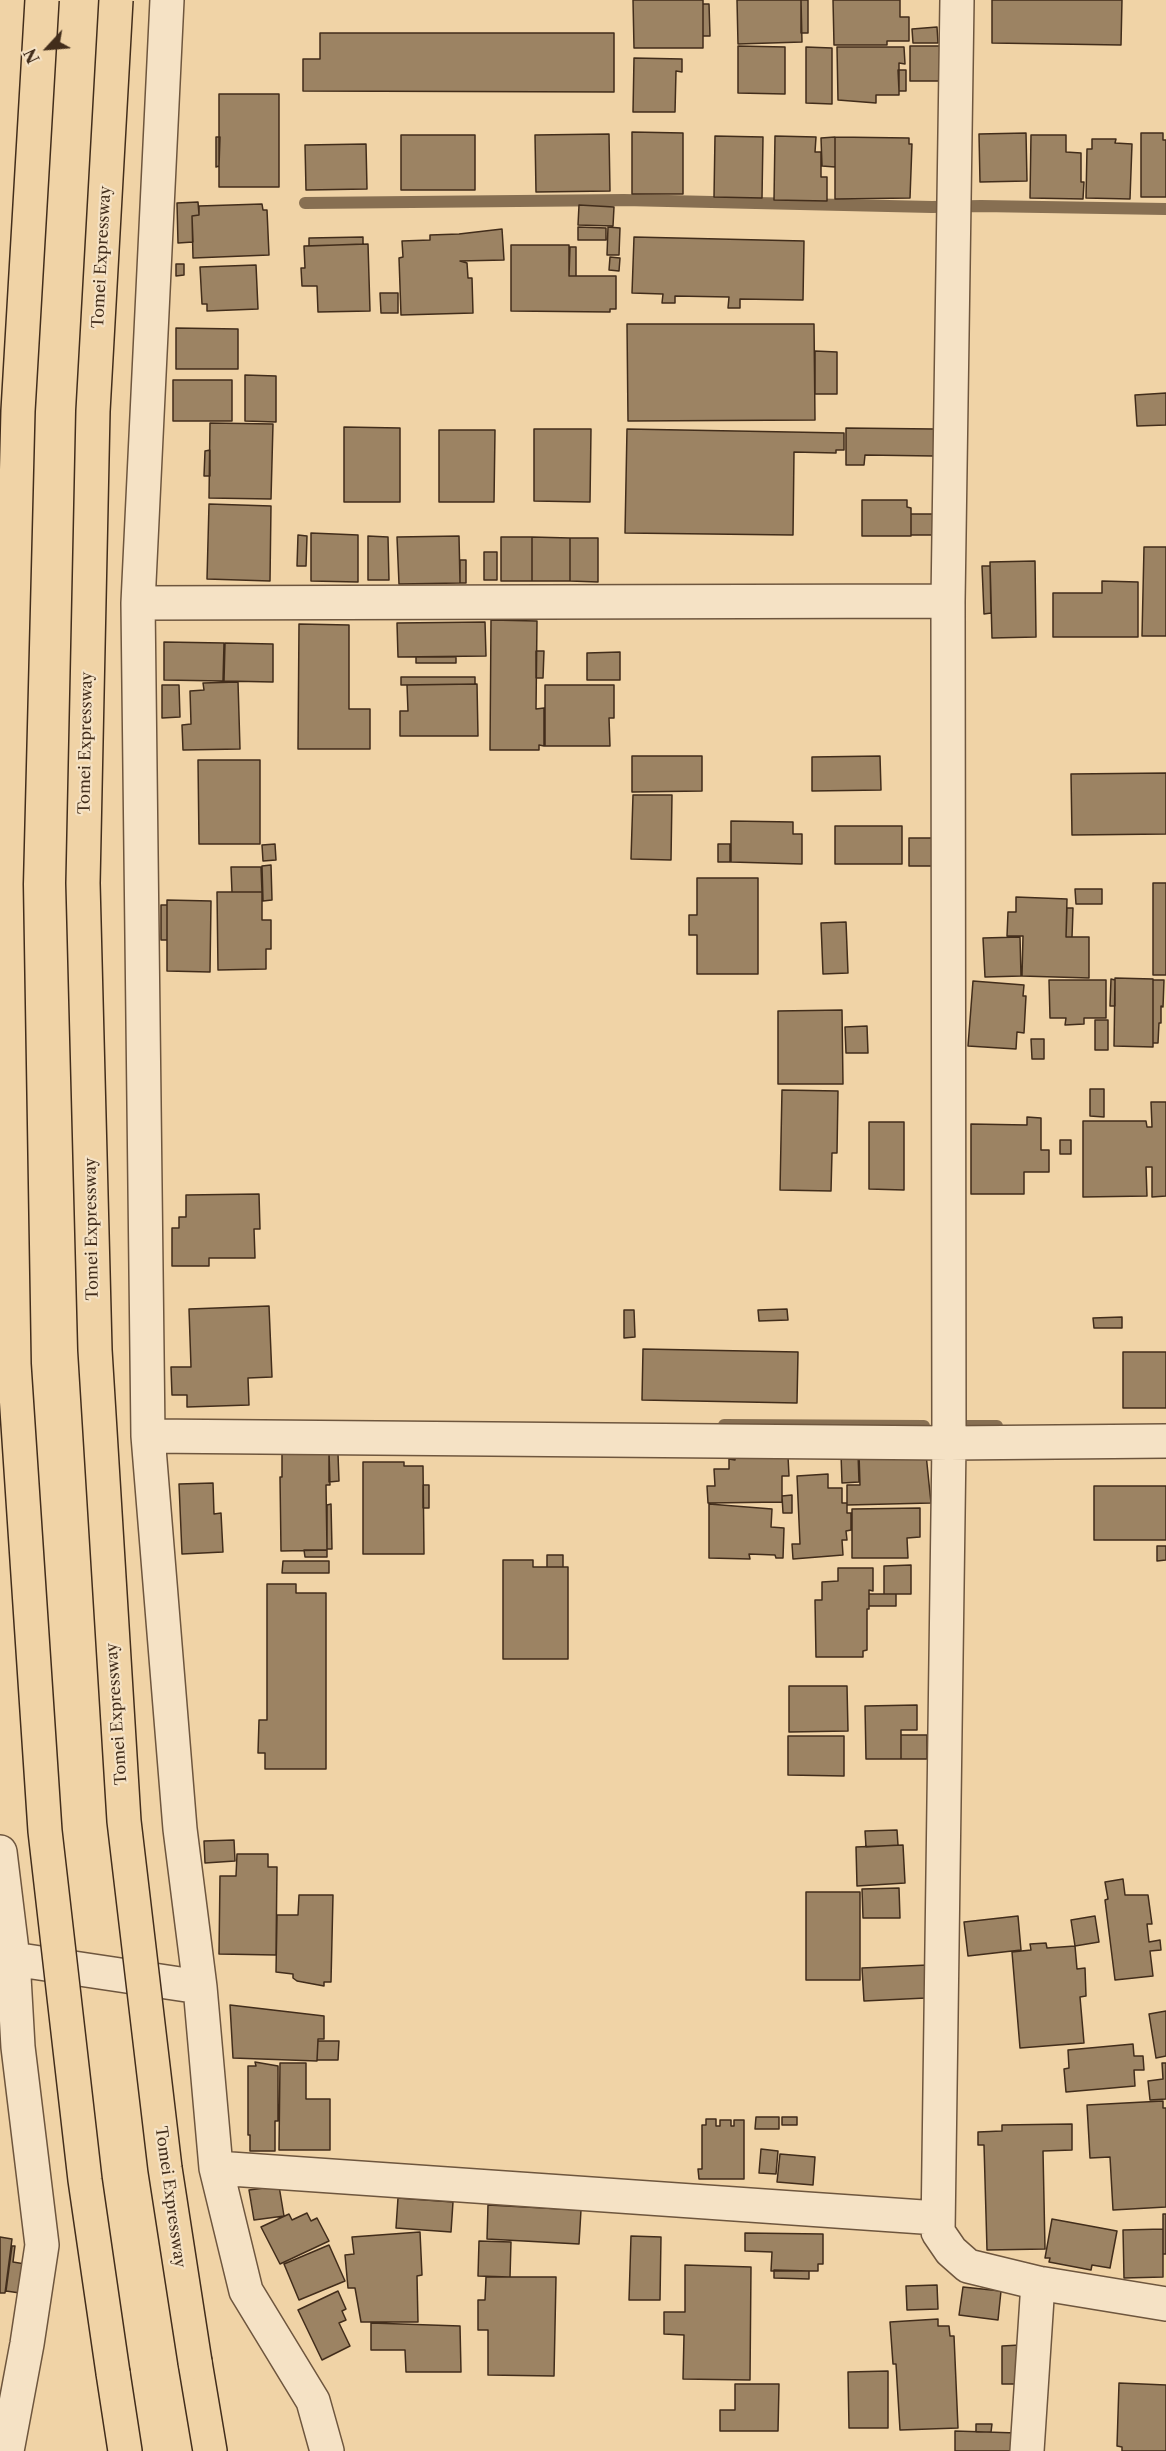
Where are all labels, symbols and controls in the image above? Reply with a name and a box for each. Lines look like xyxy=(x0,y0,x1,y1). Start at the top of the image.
north arrow xyxy=(18,18,78,78)
text: N xyxy=(20,45,44,67)
street label: Tomei Expressway xyxy=(89,185,115,329)
street label: Tomei Expressway xyxy=(75,672,97,814)
street label: Tomei Expressway xyxy=(81,1158,103,1300)
street label: Tomei Expressway xyxy=(102,1642,132,1786)
street label: Tomei Expressway xyxy=(151,2125,189,2269)

